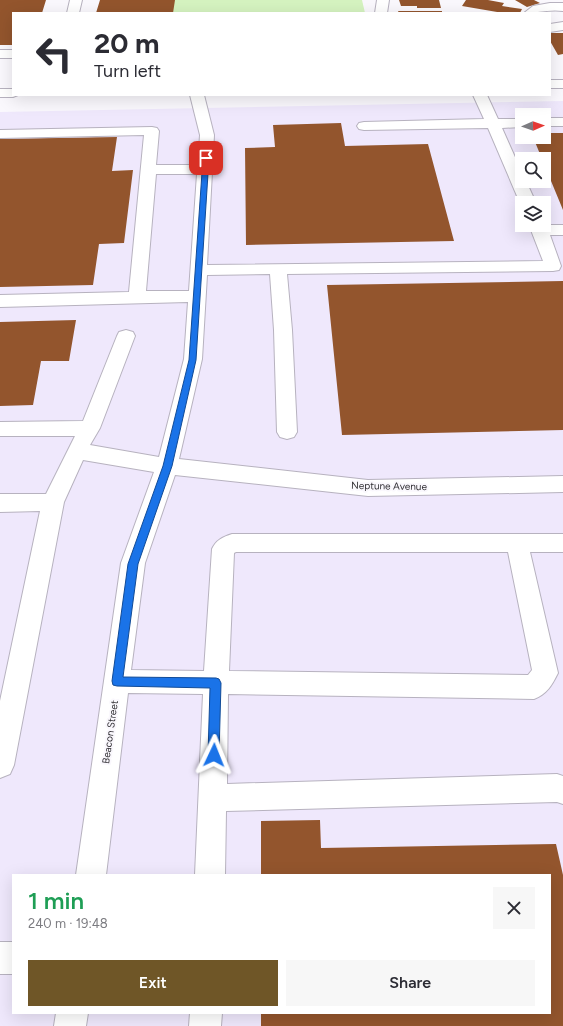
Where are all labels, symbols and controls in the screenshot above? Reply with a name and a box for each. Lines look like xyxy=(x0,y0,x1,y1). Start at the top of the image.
text: 20 m xyxy=(94,26,159,60)
icon: left xyxy=(28,28,80,80)
text: Turn left xyxy=(94,60,161,82)
north arrow xyxy=(515,108,551,144)
map controls xyxy=(515,108,551,232)
pin xyxy=(189,141,223,175)
icon: arrive xyxy=(195,147,217,169)
button: search xyxy=(515,152,551,188)
button: layers xyxy=(515,196,551,232)
street label: Neptune Avenue xyxy=(351,479,428,493)
street label: Beacon Street xyxy=(99,699,121,765)
position arrow xyxy=(193,734,235,776)
text: 1 min xyxy=(28,886,84,915)
button: close xyxy=(493,887,535,929)
text: 240 m · 19:48 xyxy=(28,916,108,931)
button: Exit xyxy=(28,960,278,1006)
button: Share xyxy=(286,960,535,1006)

